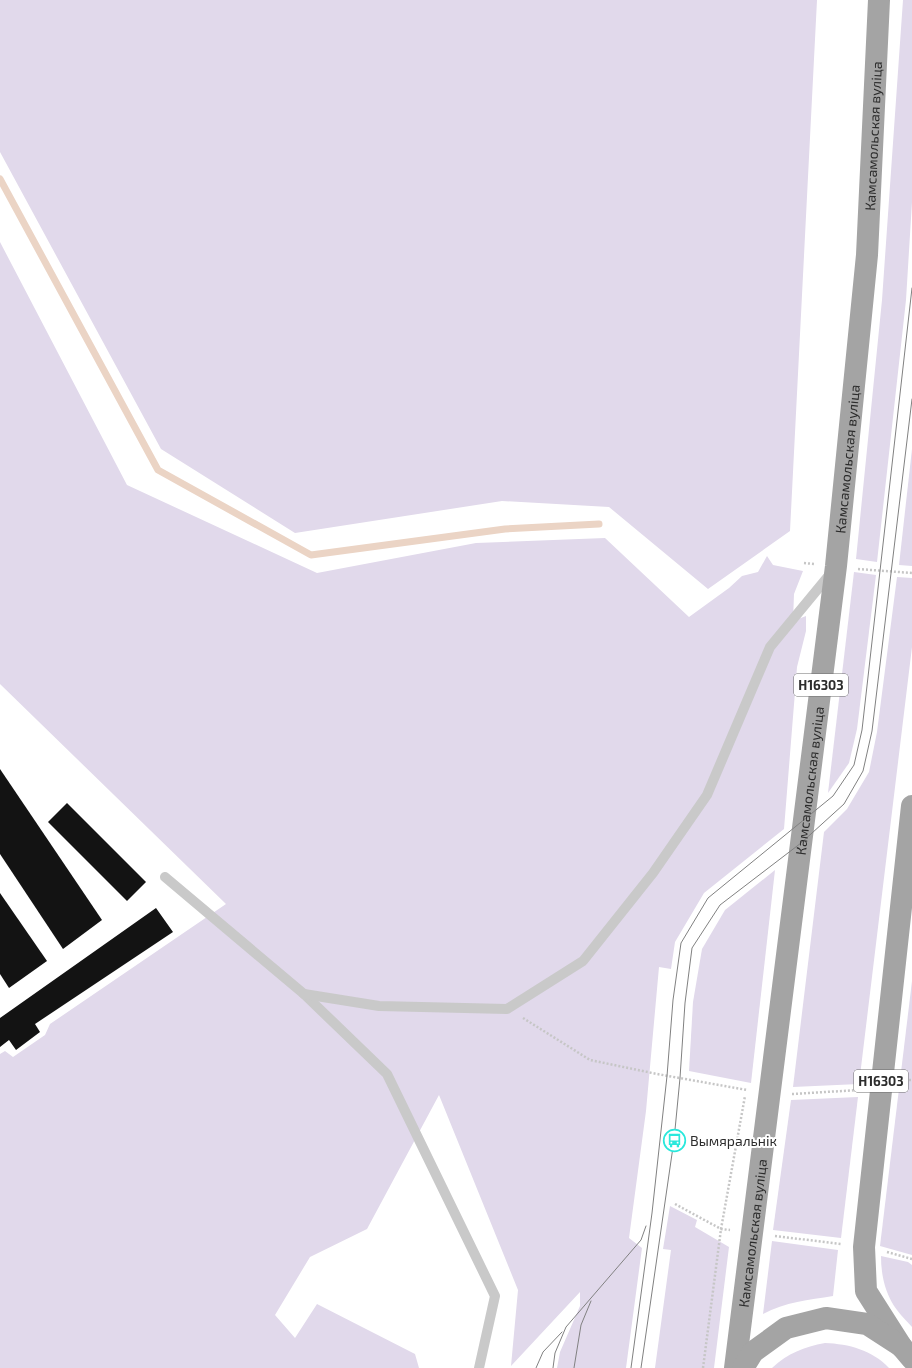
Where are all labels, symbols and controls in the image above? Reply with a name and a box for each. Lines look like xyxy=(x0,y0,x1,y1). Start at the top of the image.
street label: Камсамольская вуліца xyxy=(861,61,885,211)
street label: Камсамольская вуліца xyxy=(831,384,863,534)
road number: Н16303 xyxy=(794,674,848,696)
street label: Камсамольская вуліца xyxy=(791,705,827,856)
road number: Н16303 xyxy=(854,1070,908,1092)
bus stop icon: Вымяральнік xyxy=(661,1127,687,1153)
place label: Вымяральнік xyxy=(690,1132,777,1149)
street label: Камсамольская вуліца xyxy=(734,1158,770,1308)

